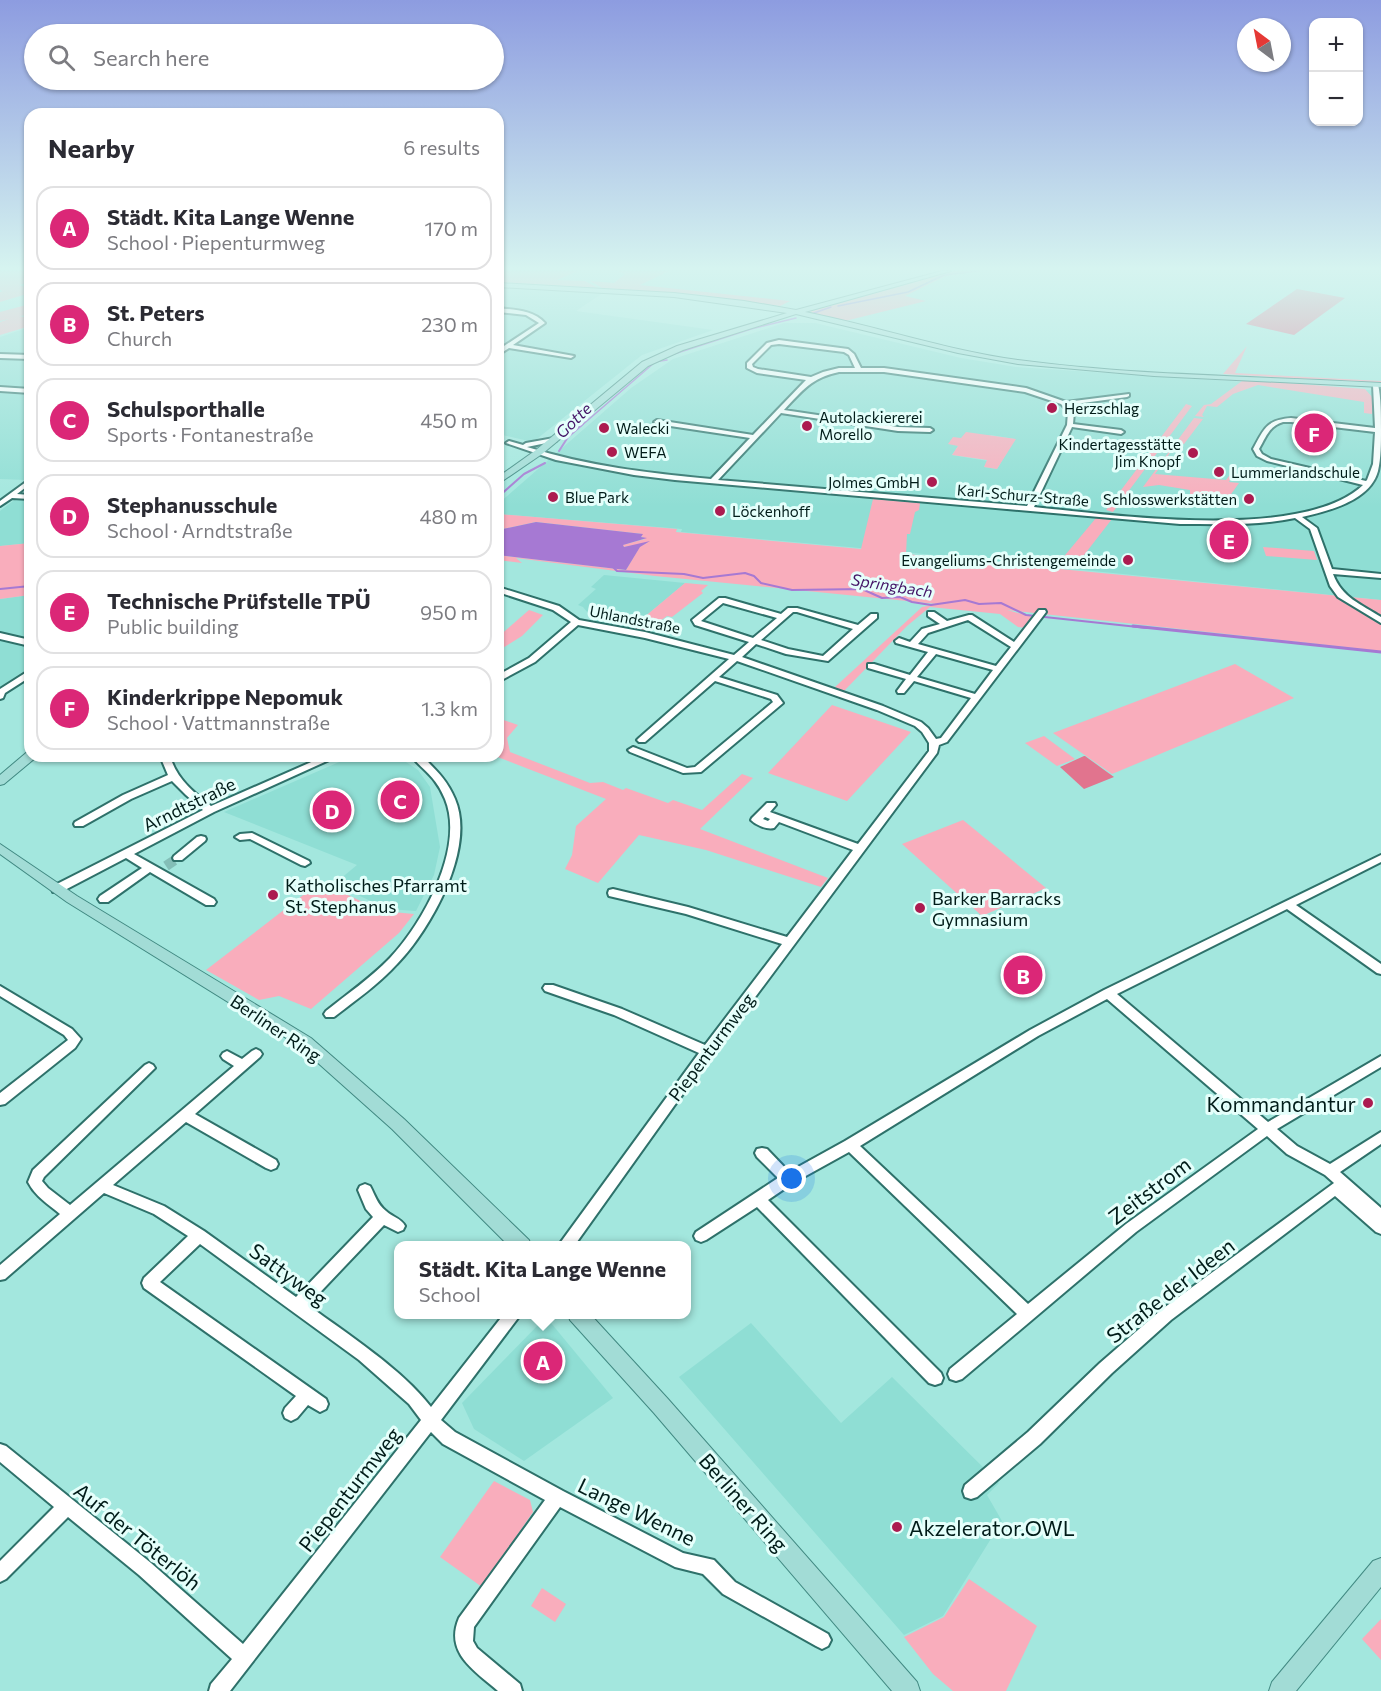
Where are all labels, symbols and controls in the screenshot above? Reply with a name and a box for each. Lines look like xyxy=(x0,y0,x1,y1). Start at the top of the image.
north arrow xyxy=(1237,18,1291,72)
map controls xyxy=(1309,18,1363,126)
button: + xyxy=(1309,18,1363,72)
search box xyxy=(24,24,504,90)
icon: search xyxy=(45,41,78,74)
text: Search here xyxy=(93,44,209,71)
button: − xyxy=(1309,72,1363,126)
text: Nearby xyxy=(48,132,135,163)
text: 6 results xyxy=(403,135,480,159)
text: Städt. Kita Lange Wenne xyxy=(107,203,354,230)
text: A xyxy=(62,216,77,240)
text: 170 m xyxy=(425,216,478,240)
text: School · Piepenturmweg xyxy=(107,230,325,254)
text: St. Peters xyxy=(107,299,205,326)
text: B xyxy=(63,312,76,336)
text: 230 m xyxy=(421,312,478,336)
text: Church xyxy=(107,326,172,350)
text: Schulsporthalle xyxy=(107,395,265,422)
water label: Gotte xyxy=(551,398,595,442)
place label: Herzschlag xyxy=(1064,399,1139,417)
marker: Herzschlag xyxy=(1045,401,1059,415)
text: C xyxy=(63,408,76,432)
text: 450 m xyxy=(420,408,478,432)
place label: Autolackiererei Morello xyxy=(819,408,923,443)
pin: F xyxy=(1294,410,1334,456)
place label: Walecki xyxy=(616,419,669,437)
marker: Autolackiererei Morello xyxy=(800,419,814,433)
marker: Walecki xyxy=(597,421,611,435)
text: Sports · Fontanestraße xyxy=(107,422,313,446)
place label: Kindertagesstätte Jim Knopf xyxy=(1058,435,1181,470)
place label: WEFA xyxy=(624,443,667,461)
marker: WEFA xyxy=(605,445,619,459)
marker: Kindertagesstätte Jim Knopf xyxy=(1186,446,1200,460)
place label: Lummerlandschule xyxy=(1231,463,1360,481)
marker: Lummerlandschule xyxy=(1212,465,1226,479)
place label: Jolmes GmbH xyxy=(828,473,920,491)
marker: Jolmes GmbH xyxy=(925,475,939,489)
street label: Karl-Schurz-Straße xyxy=(956,480,1090,510)
place label: Blue Park xyxy=(565,488,629,506)
marker: Blue Park xyxy=(546,490,560,504)
place label: Schlosswerkstätten xyxy=(1103,490,1237,508)
text: Stephanusschule xyxy=(107,491,277,518)
marker: Schlosswerkstätten xyxy=(1242,492,1256,506)
place label: Löckenhoff xyxy=(732,502,811,520)
text: D xyxy=(62,504,77,528)
text: 480 m xyxy=(420,504,478,528)
marker: Löckenhoff xyxy=(713,504,727,518)
text: School · Arndtstraße xyxy=(107,518,293,542)
pin: E xyxy=(1210,518,1248,562)
place label: Evangeliums-Christengemeinde xyxy=(901,551,1116,569)
marker: Evangeliums-Christengemeinde xyxy=(1121,553,1135,567)
water label: Springbach xyxy=(850,569,934,601)
text: Technische Prüfstelle TPÜ xyxy=(107,587,371,614)
text: E xyxy=(64,600,75,624)
text: 950 m xyxy=(420,600,478,624)
street label: Uhlandstraße xyxy=(588,601,682,637)
text: Public building xyxy=(107,614,239,638)
text: Kinderkrippe Nepomuk xyxy=(107,683,343,710)
text: F xyxy=(64,696,75,720)
text: 1.3 km xyxy=(421,696,478,720)
text: School · Vattmannstraße xyxy=(107,710,330,734)
street label: Arndtstraße xyxy=(139,772,239,836)
pin: C xyxy=(380,778,420,822)
pin: D xyxy=(312,788,352,832)
place label: Katholisches Pfarramt St. Stephanus xyxy=(285,874,467,917)
place label: Barker Barracks Gymnasium xyxy=(932,887,1061,930)
marker: Katholisches Pfarramt St. Stephanus xyxy=(266,888,280,902)
marker: Barker Barracks Gymnasium xyxy=(913,901,927,915)
pin: B xyxy=(1004,952,1042,998)
street label: Piepenturmweg xyxy=(663,989,759,1105)
street label: Berliner Ring xyxy=(226,990,326,1067)
place label: Kommandantur xyxy=(1207,1091,1356,1116)
marker: Kommandantur xyxy=(1361,1096,1375,1110)
street label: Zeitstrom xyxy=(1103,1151,1195,1229)
your location xyxy=(777,1164,806,1193)
street label: Straße der Ideen xyxy=(1101,1232,1239,1348)
street label: Sattyweg xyxy=(245,1237,333,1311)
popup xyxy=(394,1241,691,1319)
text: Städt. Kita Lange Wenne xyxy=(419,1255,666,1282)
text: School xyxy=(419,1282,481,1306)
pin: A xyxy=(524,1338,562,1384)
street label: Piepenturmweg xyxy=(293,1422,405,1556)
street label: Berliner Ring xyxy=(694,1448,794,1556)
street label: Lange Wenne xyxy=(574,1472,700,1550)
street label: Auf der Töterlöh xyxy=(70,1477,206,1595)
place label: Akzelerator.OWL xyxy=(909,1515,1075,1540)
marker: Akzelerator.OWL xyxy=(890,1520,904,1534)

